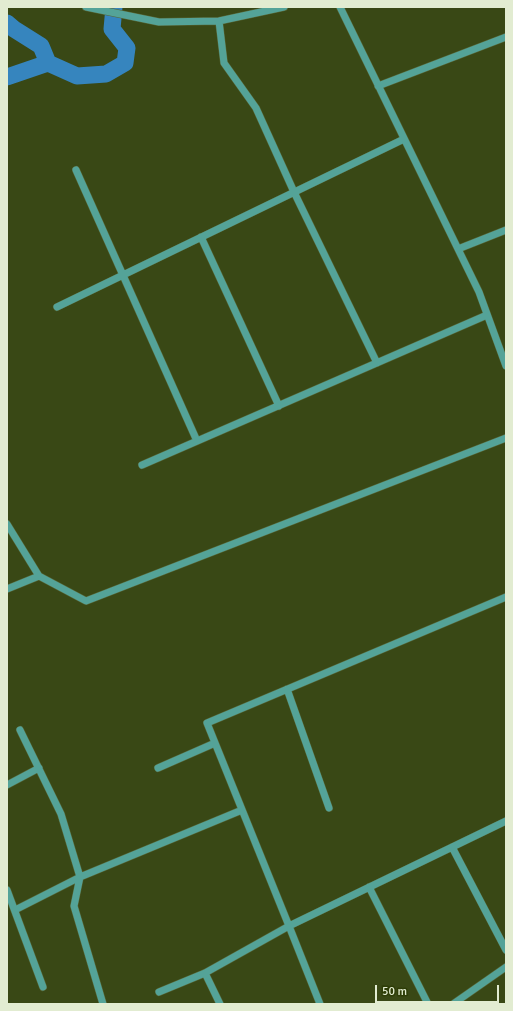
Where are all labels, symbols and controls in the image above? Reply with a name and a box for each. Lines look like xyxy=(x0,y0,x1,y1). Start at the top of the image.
scale bar xyxy=(377,977,501,1003)
text: 50 m xyxy=(382,984,407,999)

